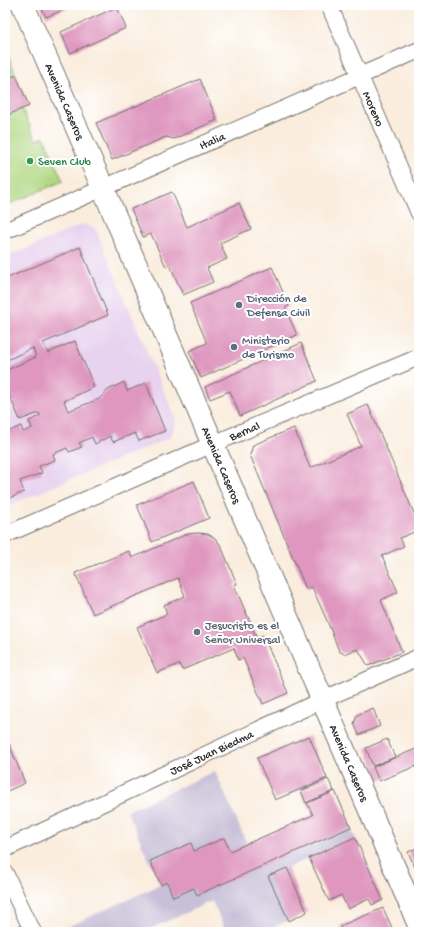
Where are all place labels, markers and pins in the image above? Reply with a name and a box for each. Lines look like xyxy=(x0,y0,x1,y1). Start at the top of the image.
marker: Seven Club xyxy=(25,156,35,166)
place label: Seven Club xyxy=(38,156,92,170)
place label: Dirección de Defensa Civil xyxy=(246,293,311,321)
marker: Dirección de Defensa Civil xyxy=(234,300,244,310)
place label: Ministerio de Turismo xyxy=(242,335,294,363)
marker: Ministerio de Turismo xyxy=(229,342,239,352)
place label: Jesucristo es el Señor Universal xyxy=(205,620,281,648)
marker: Jesucristo es el Señor Universal xyxy=(192,627,202,637)

